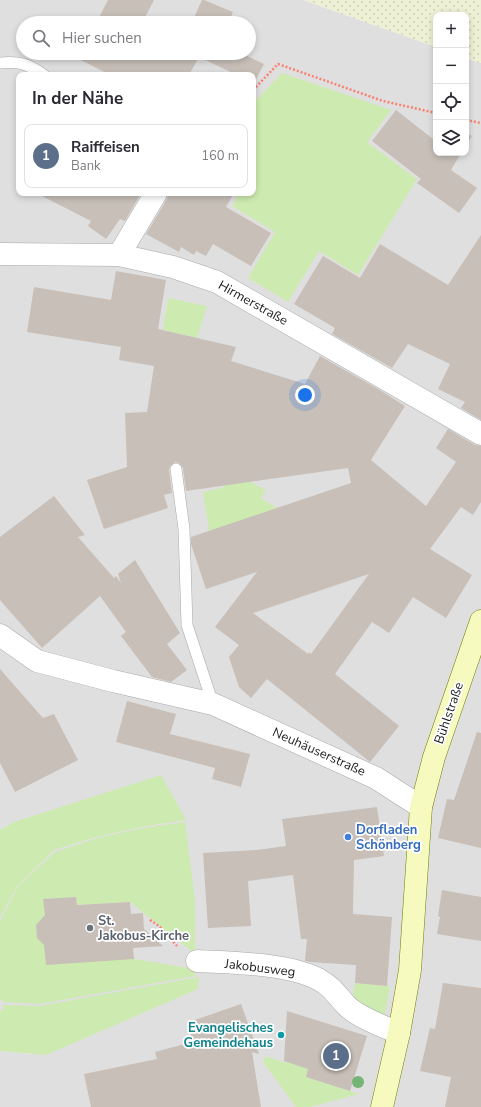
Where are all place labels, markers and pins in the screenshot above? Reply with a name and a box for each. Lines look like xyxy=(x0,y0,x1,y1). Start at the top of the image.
place label: Dorfladen Schönberg xyxy=(356,821,421,854)
marker: Dorfladen Schönberg xyxy=(343,832,353,842)
place label: St. Jakobus-Kirche xyxy=(97,912,189,945)
marker: St. Jakobus-Kirche xyxy=(85,923,95,933)
place label: Evangelisches Gemeindehaus xyxy=(184,1019,273,1052)
marker: Evangelisches Gemeindehaus xyxy=(276,1030,286,1040)
pin: 1 xyxy=(323,1041,349,1071)

